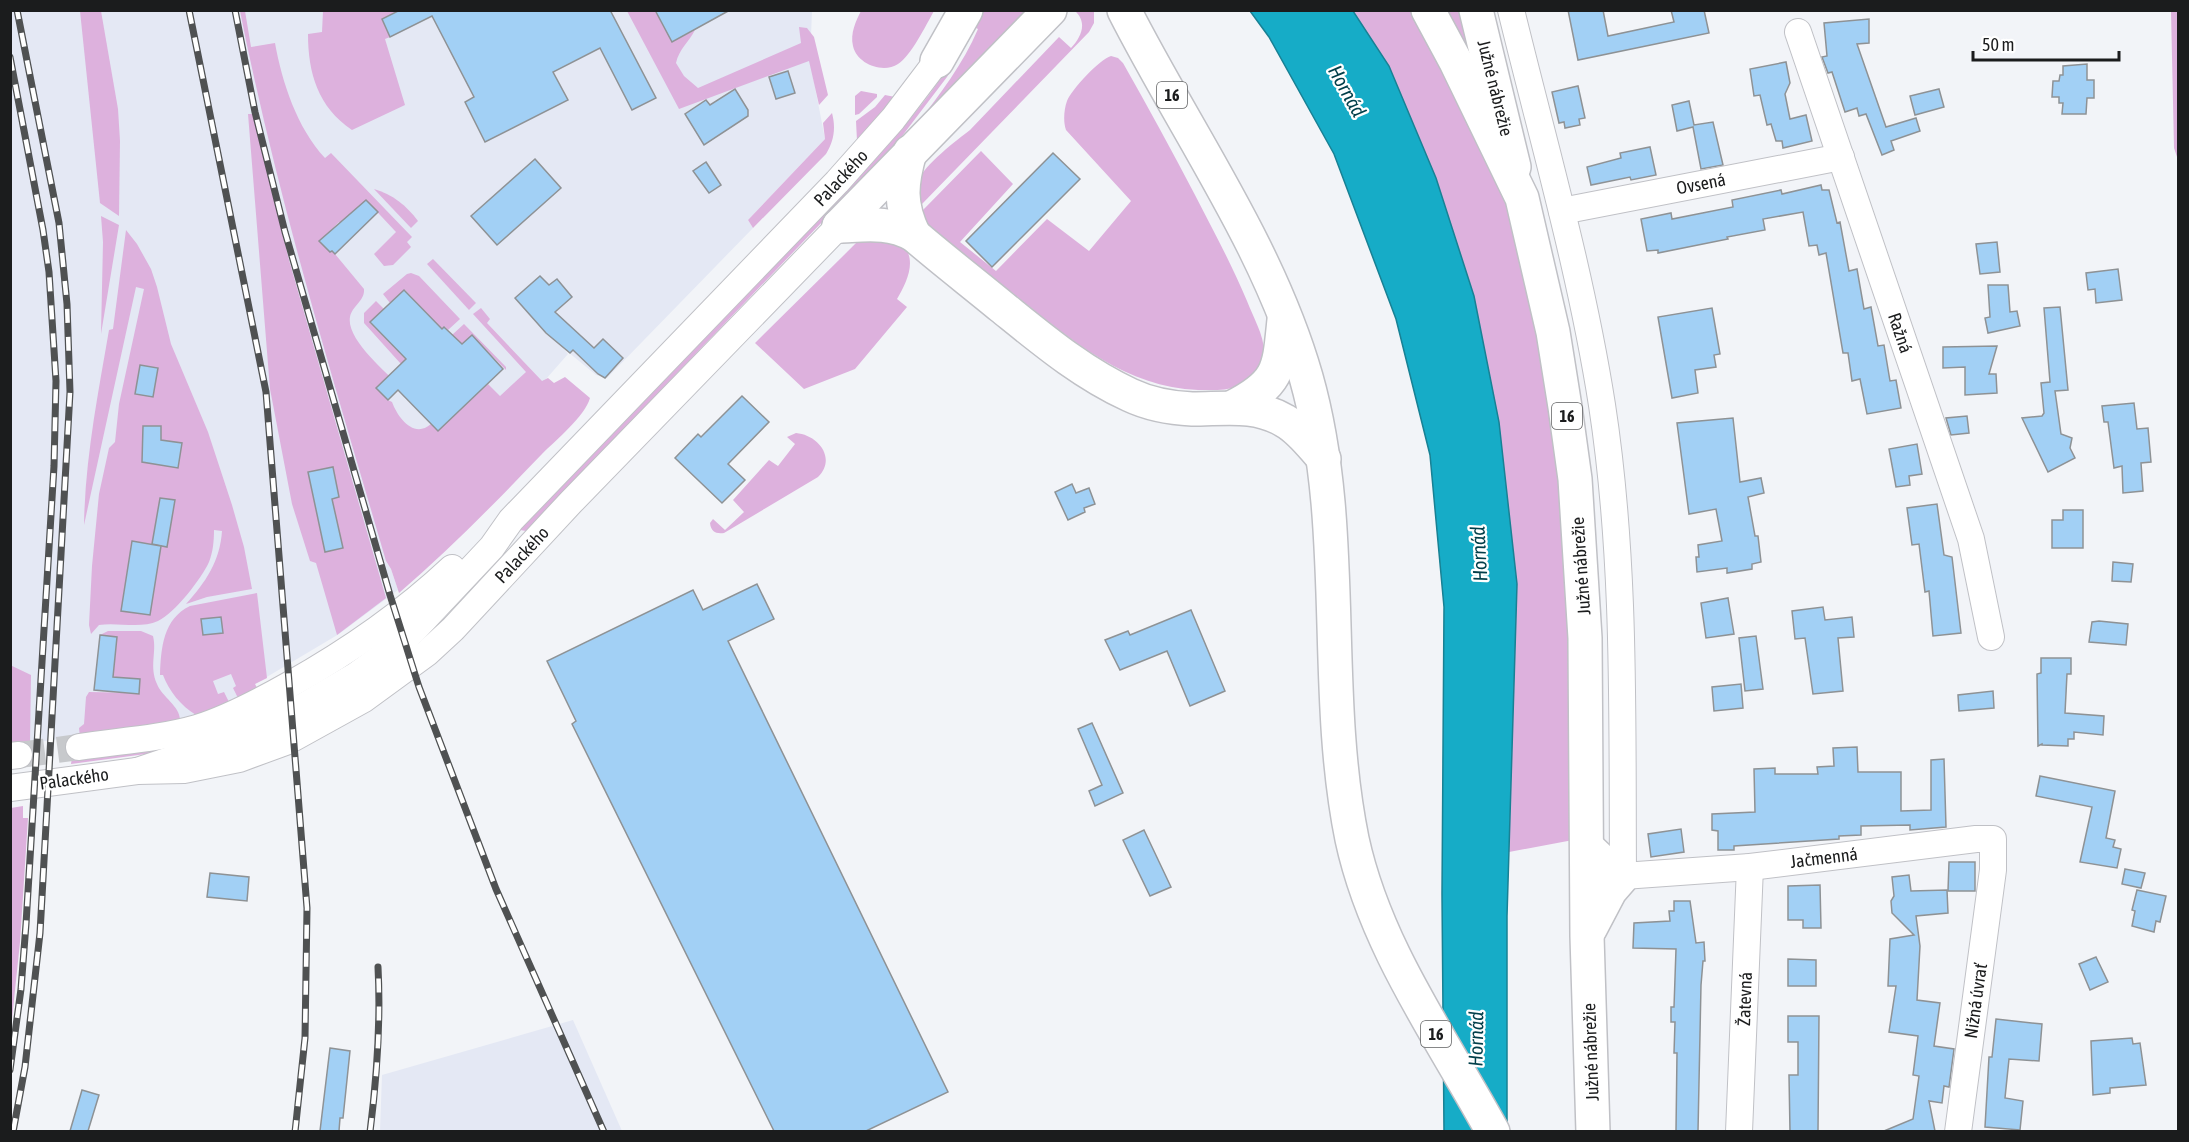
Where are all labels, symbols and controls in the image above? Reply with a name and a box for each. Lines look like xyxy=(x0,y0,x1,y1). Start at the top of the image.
scale bar xyxy=(1973,24,2118,62)
text: 50 m xyxy=(1982,34,2014,55)
street label: Južné nábrežie xyxy=(1473,38,1518,138)
water label: Hornád xyxy=(1324,61,1371,121)
road number: 16 xyxy=(1157,82,1187,108)
street label: Palackého xyxy=(809,145,872,210)
street label: Ovsená xyxy=(1675,168,1727,199)
street label: Ražná xyxy=(1884,310,1917,356)
road number: 16 xyxy=(1552,403,1582,429)
street label: Južné nábrežie xyxy=(1567,516,1594,616)
street label: Palackého xyxy=(490,522,553,587)
water label: Hornád xyxy=(1466,525,1491,582)
street label: Palackého xyxy=(38,763,110,794)
street label: Jačmenná xyxy=(1789,843,1859,872)
street label: Nižná úvrať xyxy=(1960,961,1991,1040)
street label: Žatevná xyxy=(1733,972,1756,1026)
street label: Južné nábrežie xyxy=(1578,1003,1603,1101)
water label: Hornád xyxy=(1464,1011,1487,1067)
road number: 16 xyxy=(1421,1021,1451,1047)

